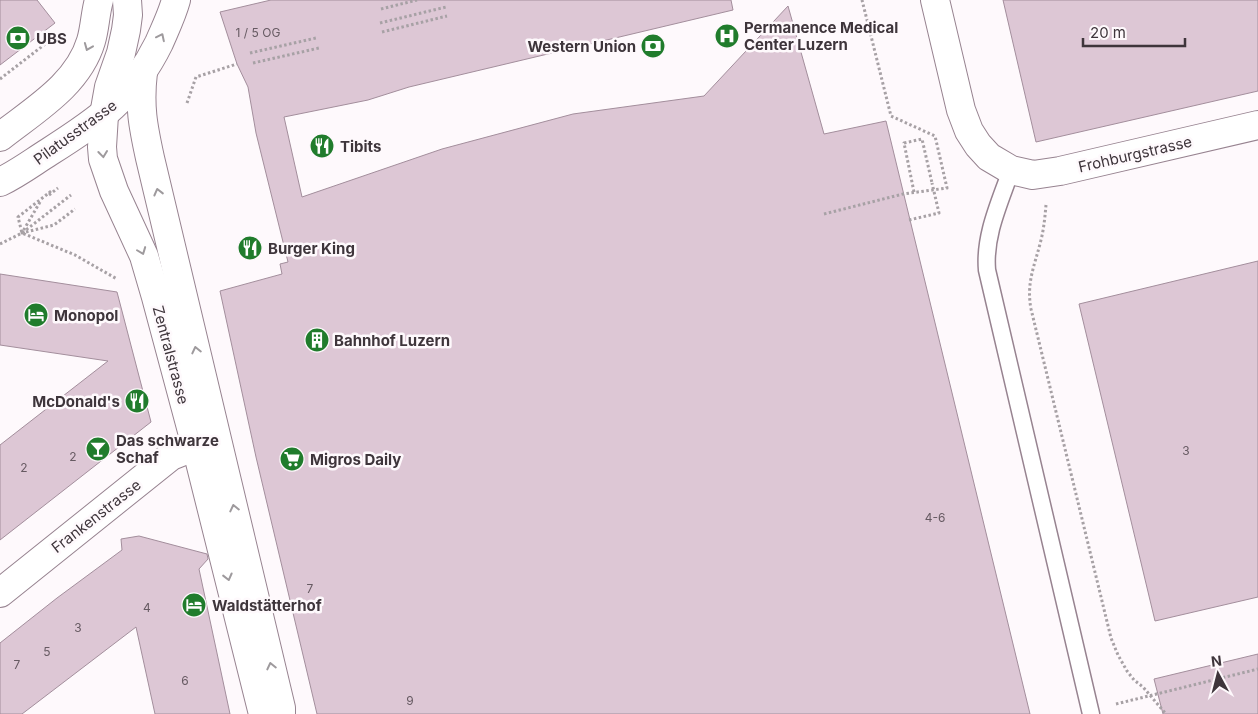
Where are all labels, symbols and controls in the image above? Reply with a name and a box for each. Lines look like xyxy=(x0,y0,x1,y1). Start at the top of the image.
scale bar xyxy=(1083,15,1186,47)
place label: Permanence Medical Center Luzern xyxy=(744,18,898,54)
hospital icon: Permanence Medical Center Luzern xyxy=(714,23,740,49)
text: 20 m xyxy=(1090,23,1126,42)
bank icon: UBS xyxy=(5,25,31,51)
house number: 1 / 5 OG xyxy=(236,25,280,40)
place label: UBS xyxy=(36,29,67,48)
one-way arrow xyxy=(155,33,166,42)
bank icon: Western Union xyxy=(640,33,666,59)
place label: Western Union xyxy=(528,37,636,56)
one-way arrow xyxy=(84,42,95,51)
street label: Pilatusstrasse xyxy=(30,95,120,169)
street label: Frohburgstrasse xyxy=(1076,132,1194,176)
restaurant icon: Tibits xyxy=(309,133,335,159)
place label: Tibits xyxy=(340,137,381,156)
one-way arrow xyxy=(97,150,108,158)
one-way arrow xyxy=(153,188,164,197)
restaurant icon: Burger King xyxy=(237,235,263,261)
place label: Burger King xyxy=(268,239,355,258)
one-way arrow xyxy=(135,246,146,255)
hotel icon: Monopol xyxy=(23,302,49,328)
street label: Zentralstrasse xyxy=(149,304,193,406)
place label: Monopol xyxy=(54,306,118,325)
building icon: Bahnhof Luzern xyxy=(304,327,330,353)
place label: Bahnhof Luzern xyxy=(334,331,450,350)
one-way arrow xyxy=(191,346,202,355)
restaurant icon: McDonald's xyxy=(124,388,150,414)
place label: McDonald's xyxy=(32,392,120,411)
place label: Das schwarze Schaf xyxy=(116,431,219,467)
bar icon: Das schwarze Schaf xyxy=(85,436,111,462)
house number: 3 xyxy=(1182,443,1190,458)
supermarket icon: Migros Daily xyxy=(279,446,305,472)
house number: 2 xyxy=(69,449,77,464)
place label: Migros Daily xyxy=(310,450,401,469)
house number: 2 xyxy=(20,460,28,475)
street label: Frankenstrasse xyxy=(47,475,145,557)
one-way arrow xyxy=(229,504,240,513)
house number: 4-6 xyxy=(925,510,945,525)
one-way arrow xyxy=(222,573,233,582)
house number: 7 xyxy=(307,581,314,596)
hotel icon: Waldstätterhof xyxy=(181,592,207,618)
place label: Waldstätterhof xyxy=(212,596,322,615)
house number: 4 xyxy=(143,600,151,615)
house number: 3 xyxy=(74,620,82,635)
house number: 5 xyxy=(43,644,51,659)
north arrow xyxy=(1193,649,1243,699)
text: N xyxy=(1210,652,1223,670)
house number: 7 xyxy=(14,657,21,672)
one-way arrow xyxy=(266,662,277,671)
house number: 6 xyxy=(181,673,189,688)
house number: 9 xyxy=(406,693,414,708)

